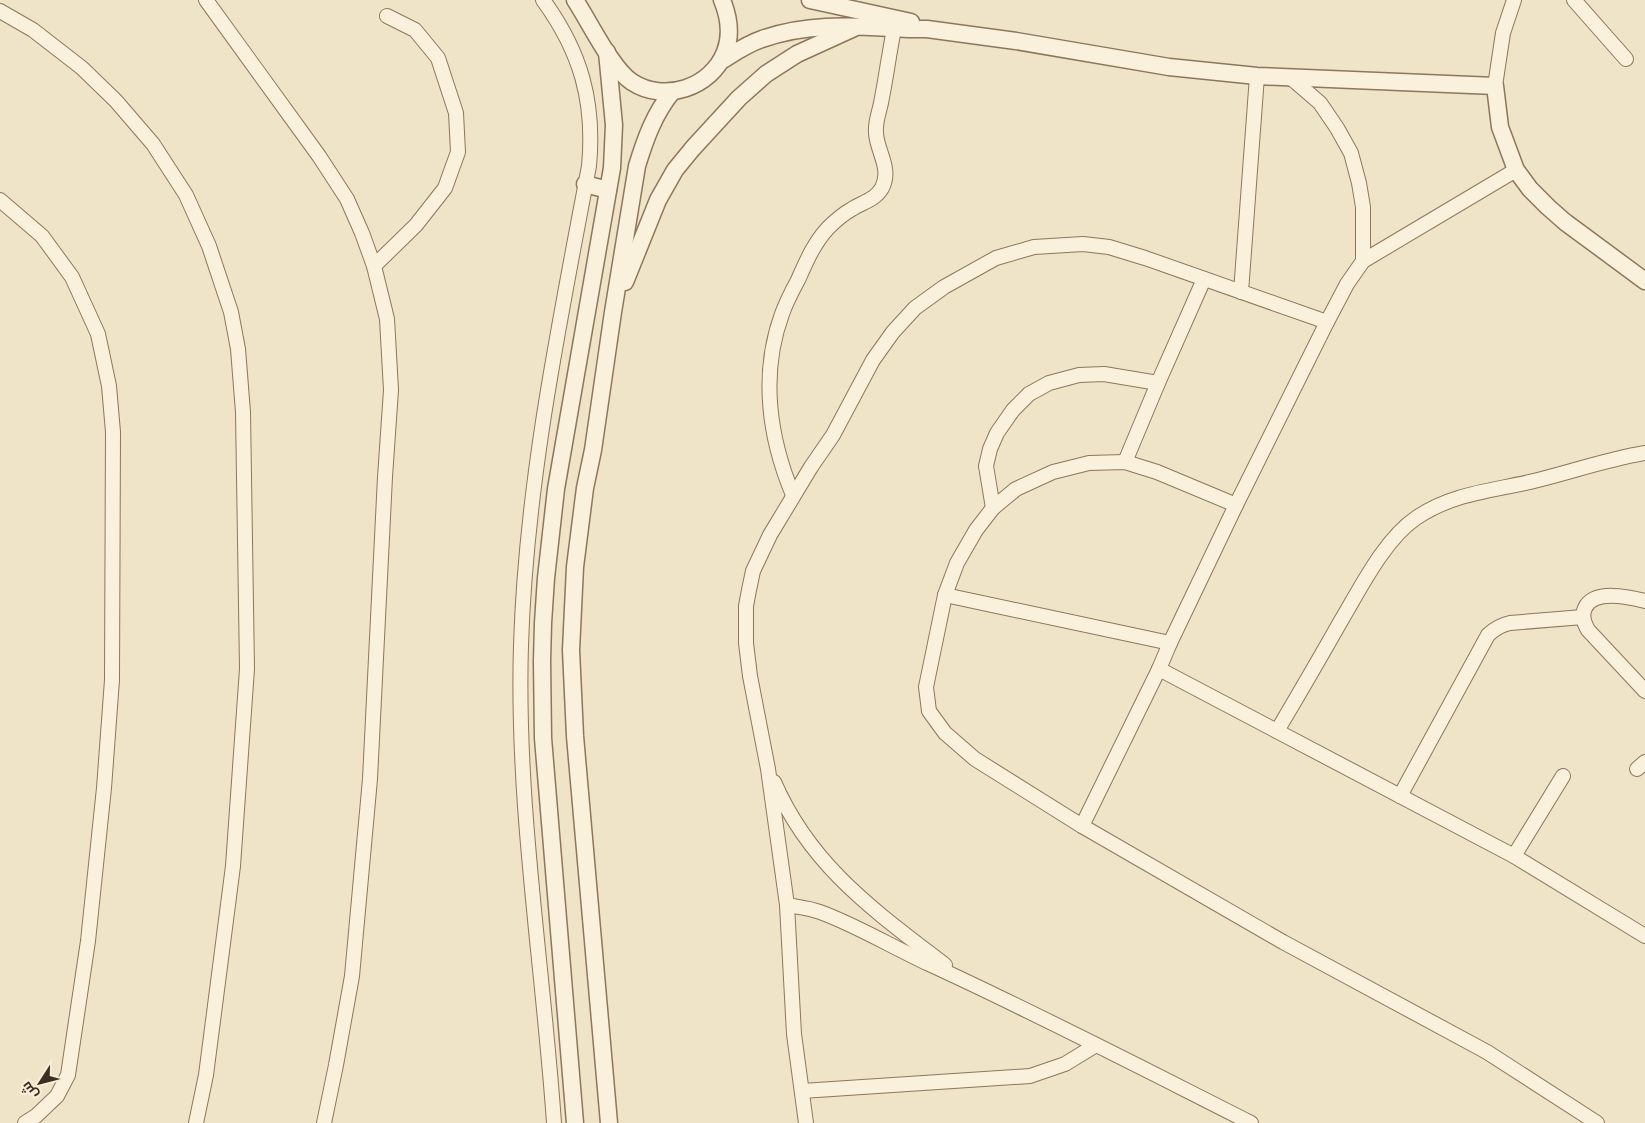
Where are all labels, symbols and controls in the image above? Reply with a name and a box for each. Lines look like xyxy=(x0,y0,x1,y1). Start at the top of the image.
north arrow xyxy=(15,1058,65,1108)
text: ش xyxy=(16,1078,42,1104)

